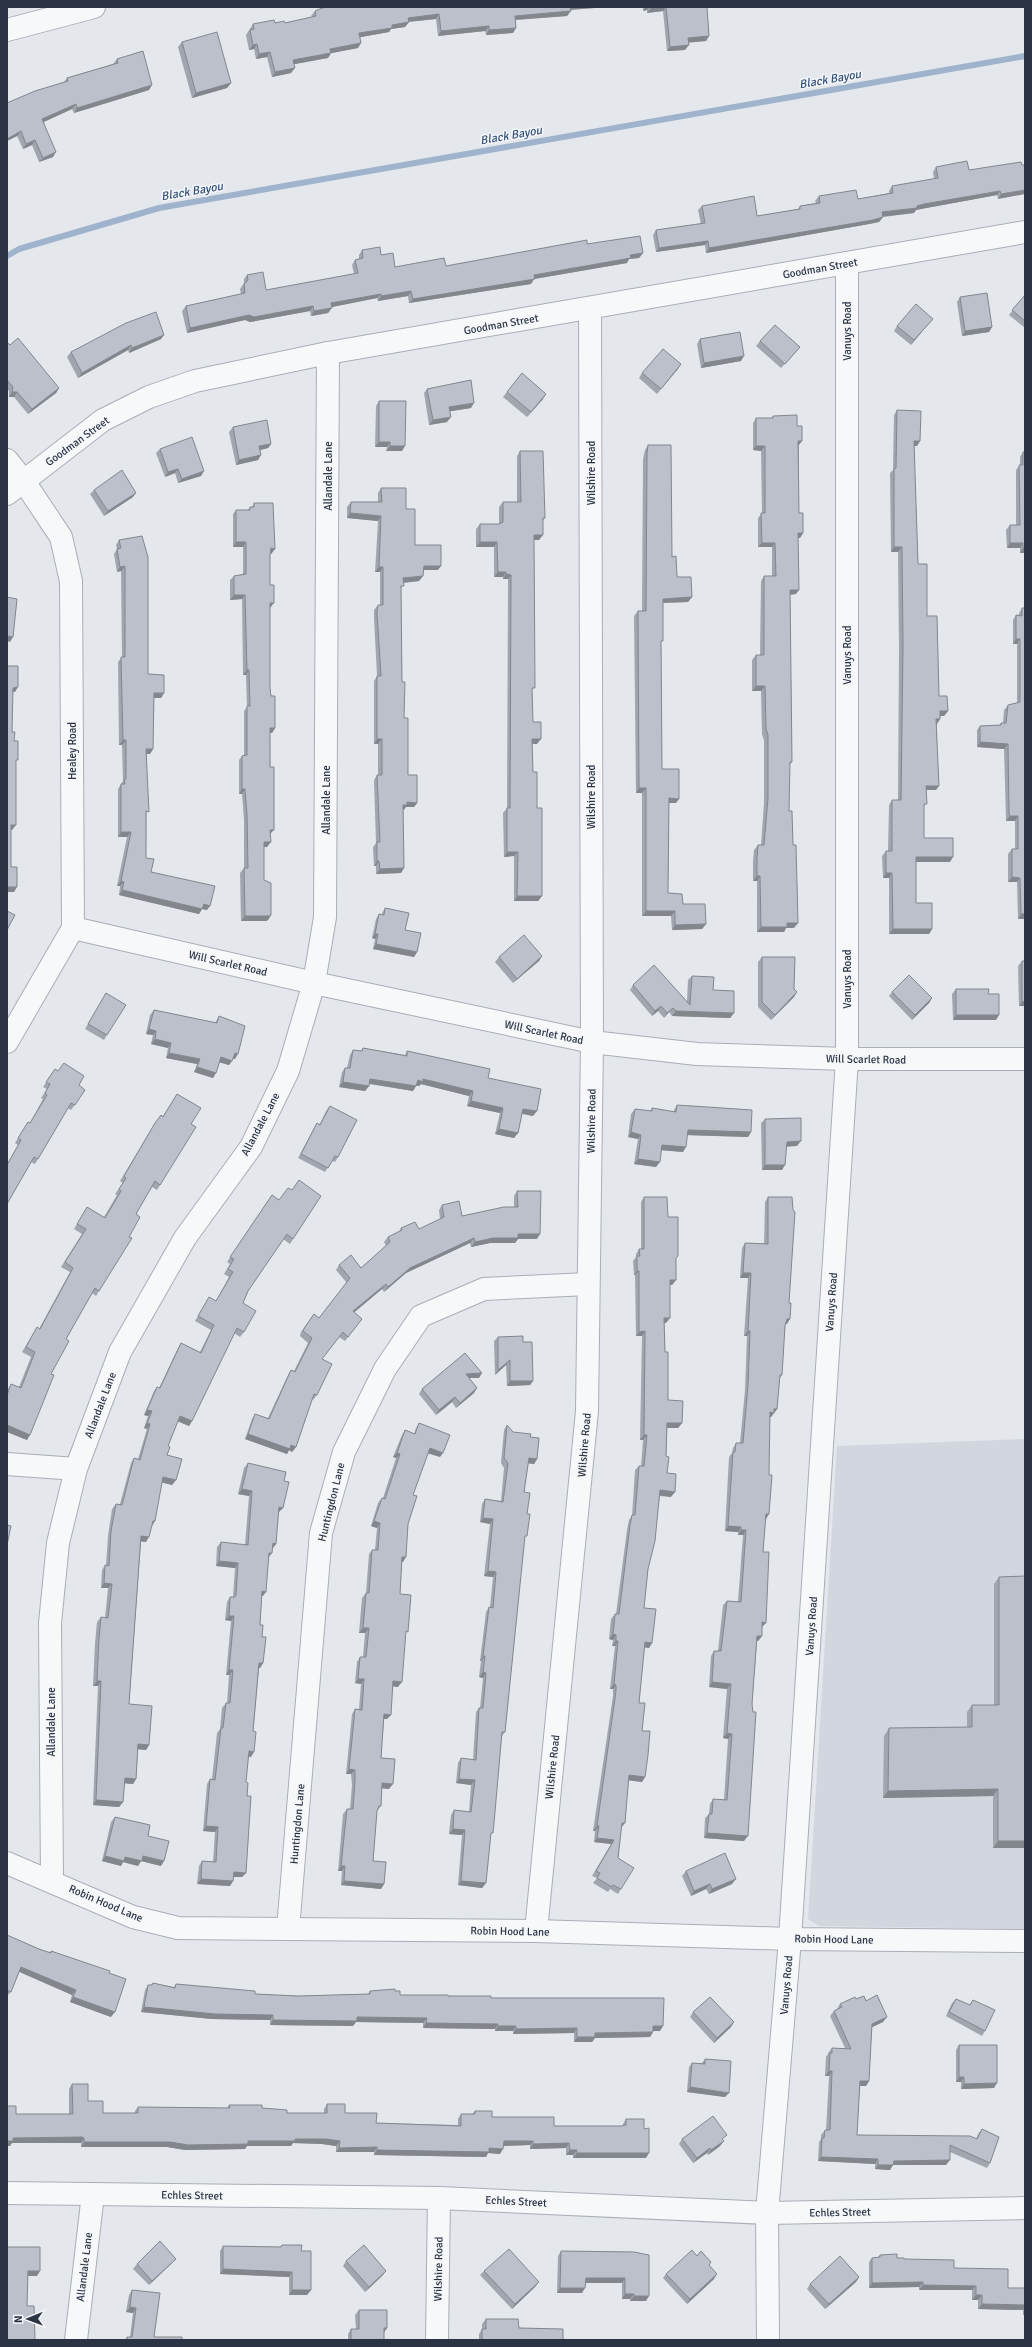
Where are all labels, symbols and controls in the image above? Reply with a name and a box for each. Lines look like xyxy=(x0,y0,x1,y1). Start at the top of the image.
water label: Black Bayou xyxy=(798,66,864,92)
water label: Black Bayou xyxy=(479,122,545,148)
water label: Black Bayou xyxy=(160,178,226,204)
street label: Goodman Street xyxy=(782,255,859,281)
street label: Vanuys Road xyxy=(841,301,854,361)
street label: Goodman Street xyxy=(463,311,540,337)
street label: Goodman Street xyxy=(43,414,112,469)
street label: Allandale Lane xyxy=(322,441,335,511)
street label: Wilshire Road xyxy=(585,441,598,505)
street label: Vanuys Road xyxy=(841,625,854,685)
street label: Healey Road xyxy=(66,722,79,780)
street label: Allandale Lane xyxy=(320,765,333,835)
street label: Wilshire Road xyxy=(585,765,598,829)
street label: Will Scarlet Road xyxy=(187,948,269,979)
street label: Vanuys Road xyxy=(841,949,854,1009)
street label: Will Scarlet Road xyxy=(503,1018,585,1047)
street label: Will Scarlet Road xyxy=(826,1052,906,1067)
street label: Wilshire Road xyxy=(584,1088,599,1153)
street label: Allandale Lane xyxy=(238,1090,283,1158)
street label: Vanuys Road xyxy=(823,1272,840,1332)
street label: Allandale Lane xyxy=(82,1370,119,1440)
street label: Wilshire Road xyxy=(575,1412,594,1478)
street label: Huntingdon Lane xyxy=(315,1461,348,1543)
street label: Vanuys Road xyxy=(803,1596,820,1656)
street label: Allandale Lane xyxy=(45,1687,58,1757)
street label: Wilshire Road xyxy=(543,1734,562,1800)
street label: Huntingdon Lane xyxy=(287,1783,307,1865)
street label: Robin Hood Lane xyxy=(67,1882,145,1925)
street label: Robin Hood Lane xyxy=(470,1924,550,1939)
street label: Robin Hood Lane xyxy=(794,1932,874,1947)
street label: Vanuys Road xyxy=(777,1955,796,2015)
street label: Echles Street xyxy=(161,2188,223,2203)
street label: Echles Street xyxy=(485,2193,547,2210)
street label: Echles Street xyxy=(809,2205,871,2220)
street label: Allandale Lane xyxy=(74,2232,95,2302)
street label: Wilshire Road xyxy=(431,2236,446,2301)
north arrow xyxy=(8,2299,48,2339)
text: N xyxy=(12,2315,25,2323)

